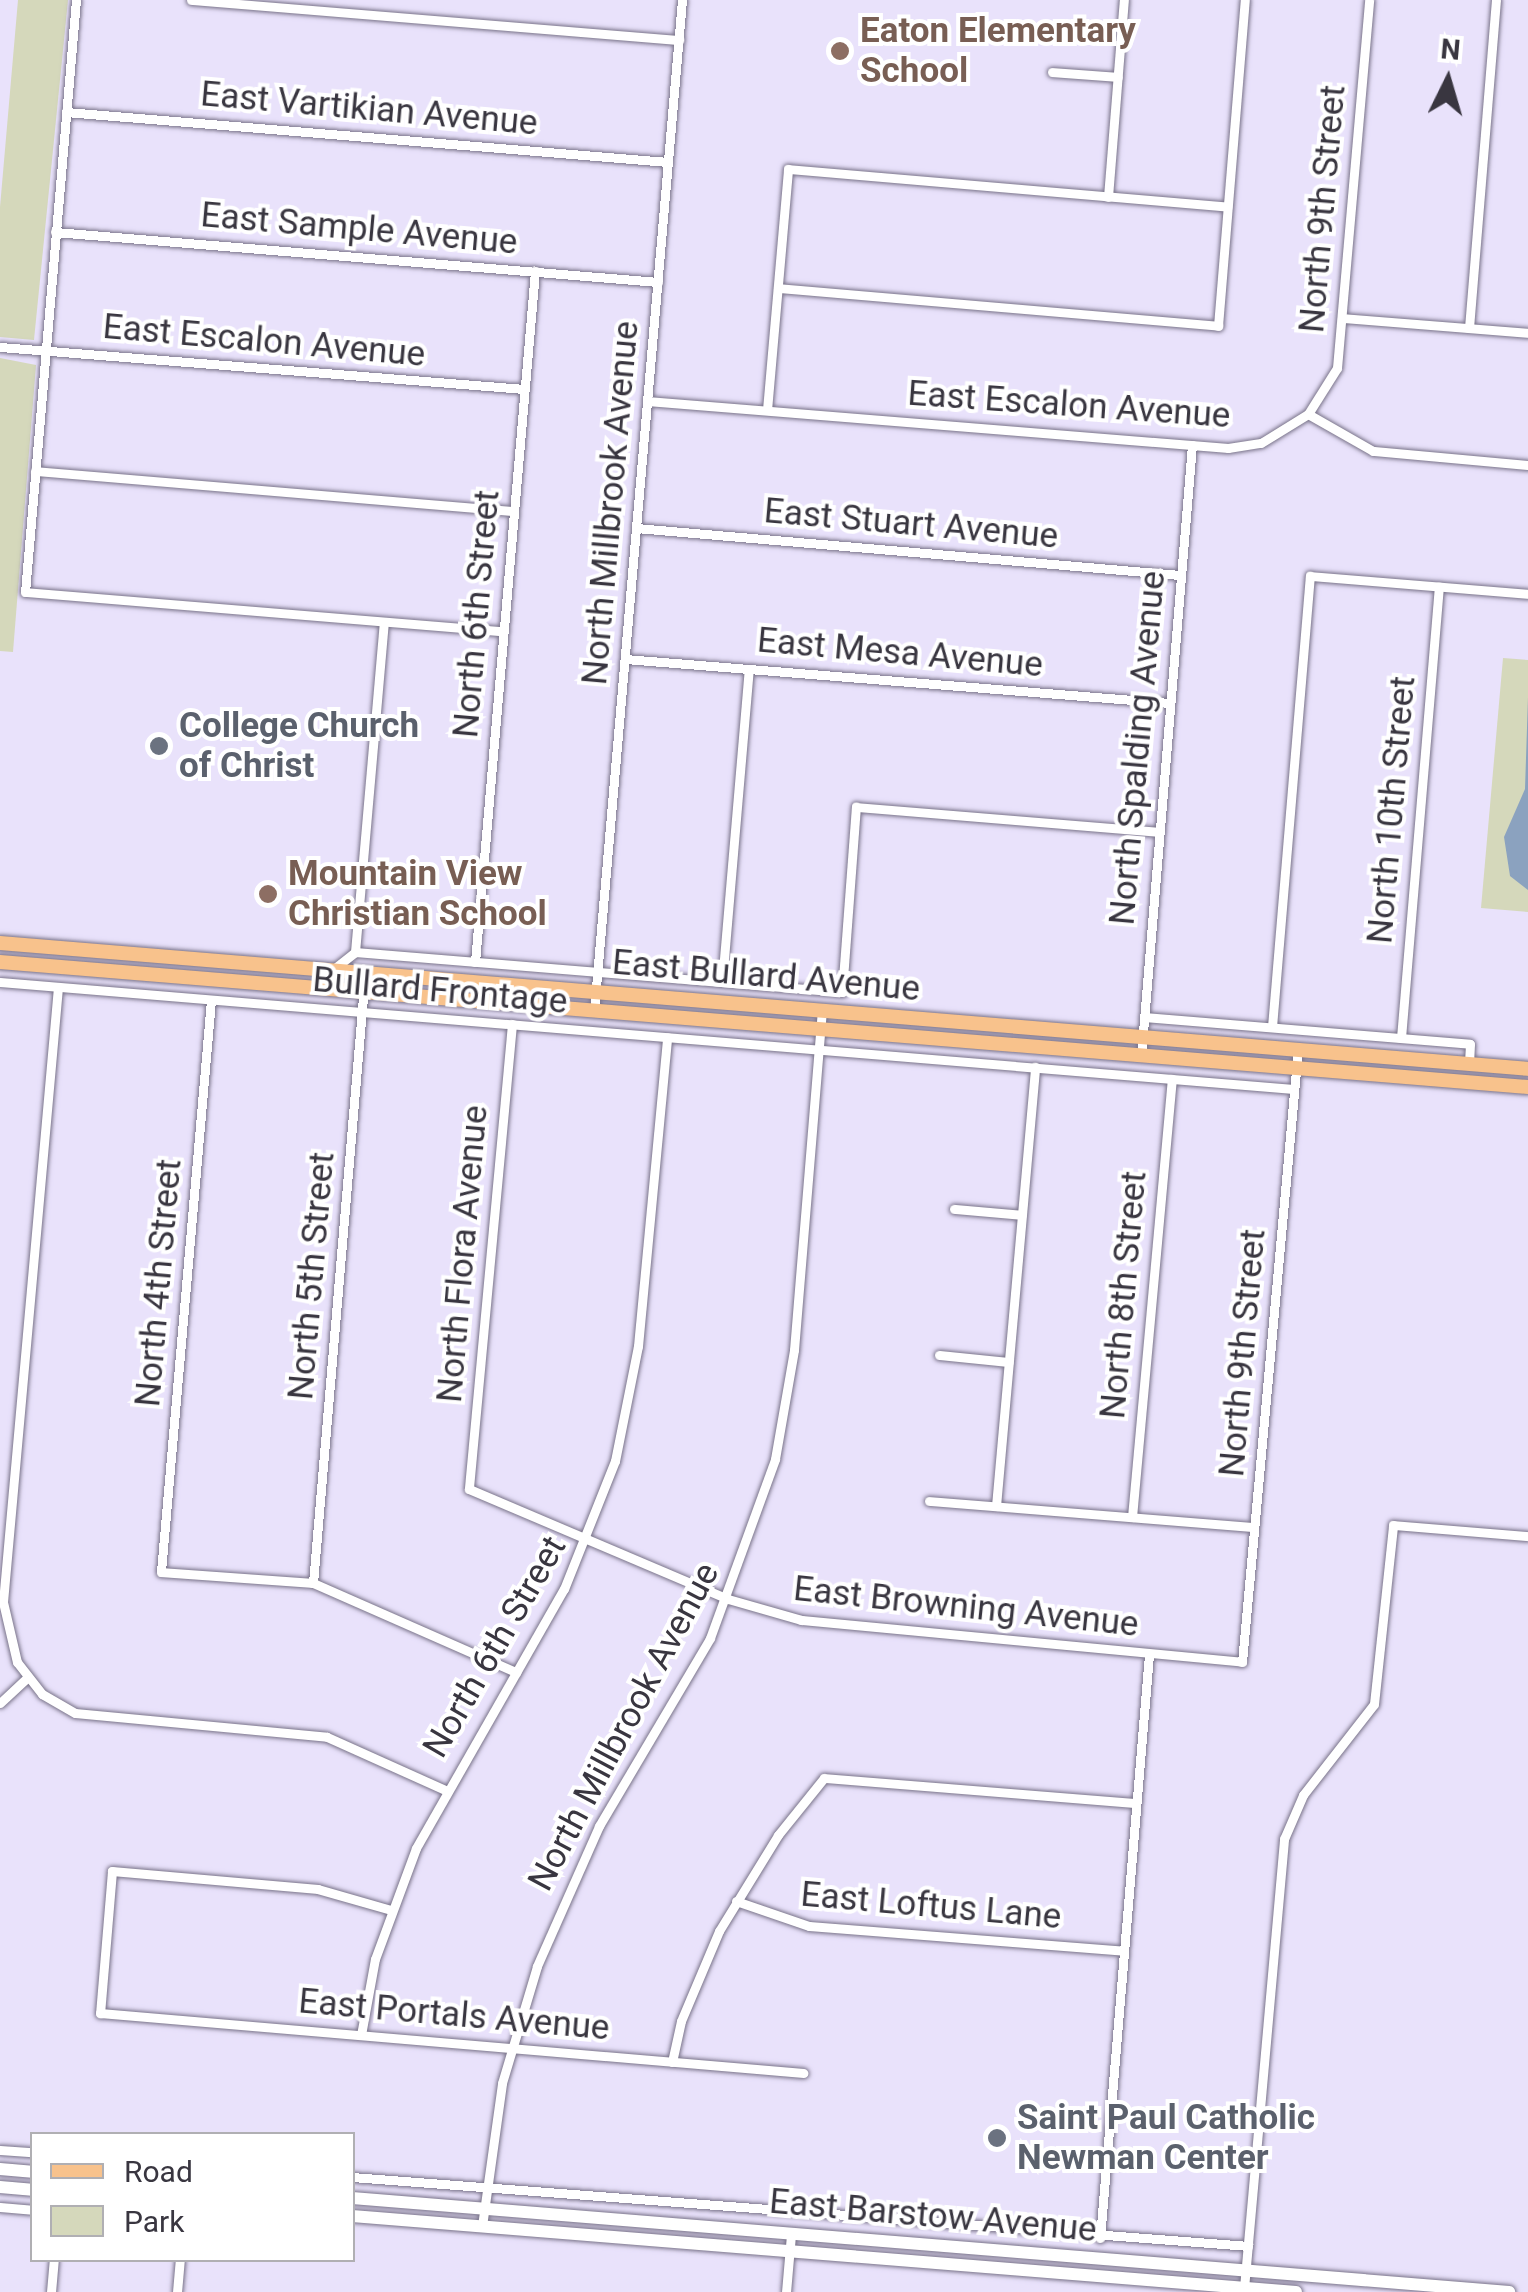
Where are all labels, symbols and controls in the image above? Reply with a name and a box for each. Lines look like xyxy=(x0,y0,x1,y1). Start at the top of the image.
place label: Eaton Elementary School xyxy=(860,10,1136,92)
north arrow xyxy=(1398,30,1498,130)
text: N xyxy=(1439,32,1462,67)
marker: Eaton Elementary School xyxy=(829,40,851,62)
street label: East Vartikian Avenue xyxy=(199,73,539,145)
street label: North 9th Street xyxy=(1291,83,1355,335)
street label: East Sample Avenue xyxy=(199,194,519,264)
street label: East Escalon Avenue xyxy=(101,306,427,376)
street label: North Millbrook Avenue xyxy=(574,319,648,687)
street label: East Escalon Avenue xyxy=(906,373,1232,437)
street label: North 6th Street xyxy=(445,488,509,740)
street label: East Stuart Avenue xyxy=(762,490,1060,558)
street label: North Spalding Avenue xyxy=(1102,569,1174,927)
street label: East Mesa Avenue xyxy=(755,620,1045,686)
street label: North 10th Street xyxy=(1359,675,1425,945)
place label: College Church of Christ xyxy=(179,705,419,787)
marker: College Church of Christ xyxy=(148,735,170,757)
place label: Mountain View Christian School xyxy=(288,853,547,935)
marker: Mountain View Christian School xyxy=(257,883,279,905)
street label: East Bullard Avenue xyxy=(610,942,922,1010)
street label: Bullard Frontage xyxy=(311,959,569,1023)
street label: North Flora Avenue xyxy=(429,1104,497,1404)
street label: North 5th Street xyxy=(280,1150,344,1402)
street label: North 4th Street xyxy=(127,1157,191,1409)
street label: North 8th Street xyxy=(1092,1169,1156,1421)
street label: North 9th Street xyxy=(1211,1227,1275,1479)
street label: North 6th Street xyxy=(415,1529,575,1765)
street label: North Millbrook Avenue xyxy=(520,1556,728,1898)
street label: East Browning Avenue xyxy=(791,1568,1141,1646)
street label: East Loftus Lane xyxy=(799,1874,1063,1938)
street label: East Portals Avenue xyxy=(297,1980,611,2050)
place label: Saint Paul Catholic Newman Center xyxy=(1017,2097,1315,2179)
marker: Saint Paul Catholic Newman Center xyxy=(986,2127,1008,2149)
legend xyxy=(30,2132,355,2262)
text: Road xyxy=(124,2154,193,2189)
street label: East Barstow Avenue xyxy=(768,2181,1098,2251)
text: Park xyxy=(124,2204,184,2239)

